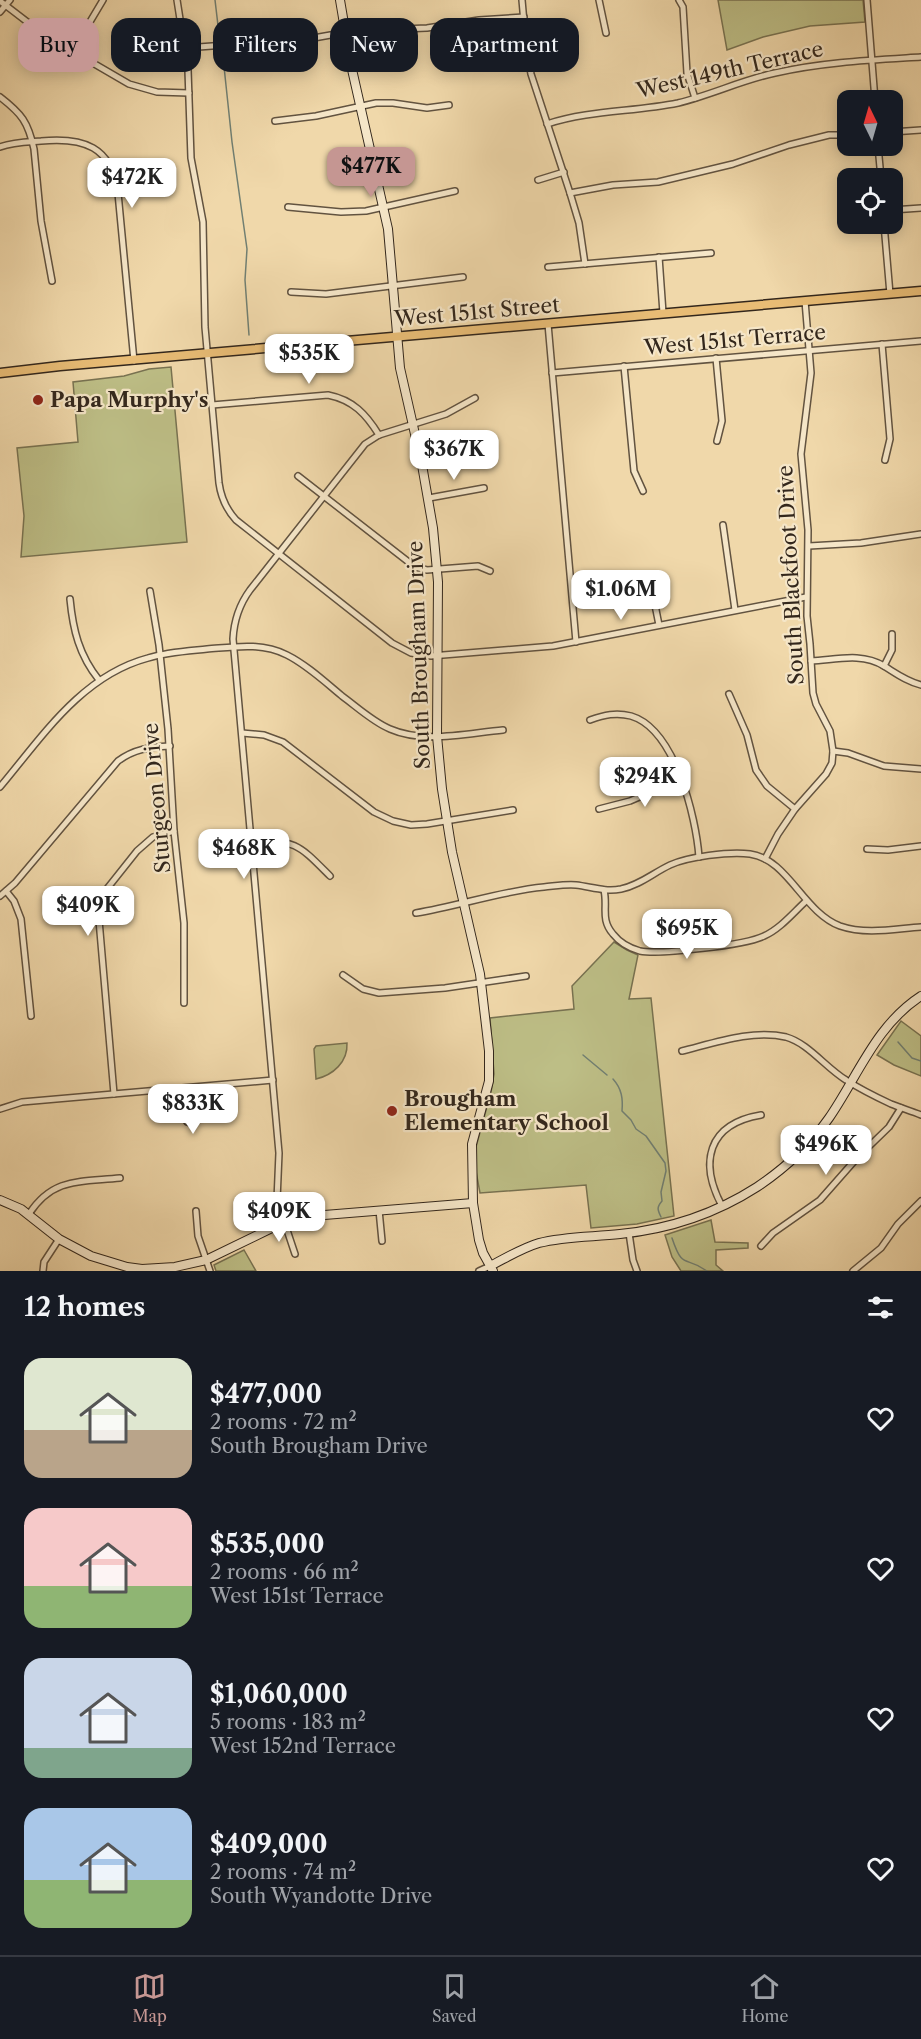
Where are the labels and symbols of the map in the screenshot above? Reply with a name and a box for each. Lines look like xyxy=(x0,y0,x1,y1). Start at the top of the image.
street label: West 149th Terrace xyxy=(633,36,826,103)
north arrow xyxy=(837,90,903,156)
pin: $477K xyxy=(329,147,413,198)
pin: $472K xyxy=(90,158,174,209)
street label: West 151st Street xyxy=(392,292,561,331)
street label: West 151st Terrace xyxy=(642,319,827,360)
pin: $535K xyxy=(267,334,351,385)
place label: Papa Murphy's xyxy=(50,387,208,412)
marker: Papa Murphy's xyxy=(31,393,45,407)
pin: $367K xyxy=(412,430,496,481)
street label: South Blackfoot Drive xyxy=(772,464,809,686)
street label: South Brougham Drive xyxy=(402,540,435,770)
pin: $1.06M xyxy=(572,570,670,621)
street label: Sturgeon Drive xyxy=(137,722,176,874)
pin: $294K xyxy=(603,757,687,808)
pin: $468K xyxy=(202,829,286,880)
pin: $409K xyxy=(46,886,130,937)
pin: $695K xyxy=(645,909,729,960)
pin: $833K xyxy=(151,1084,235,1135)
place label: Brougham Elementary School xyxy=(404,1086,609,1135)
marker: Brougham Elementary School xyxy=(385,1104,399,1118)
pin: $496K xyxy=(784,1125,868,1176)
pin: $409K xyxy=(237,1192,321,1243)

